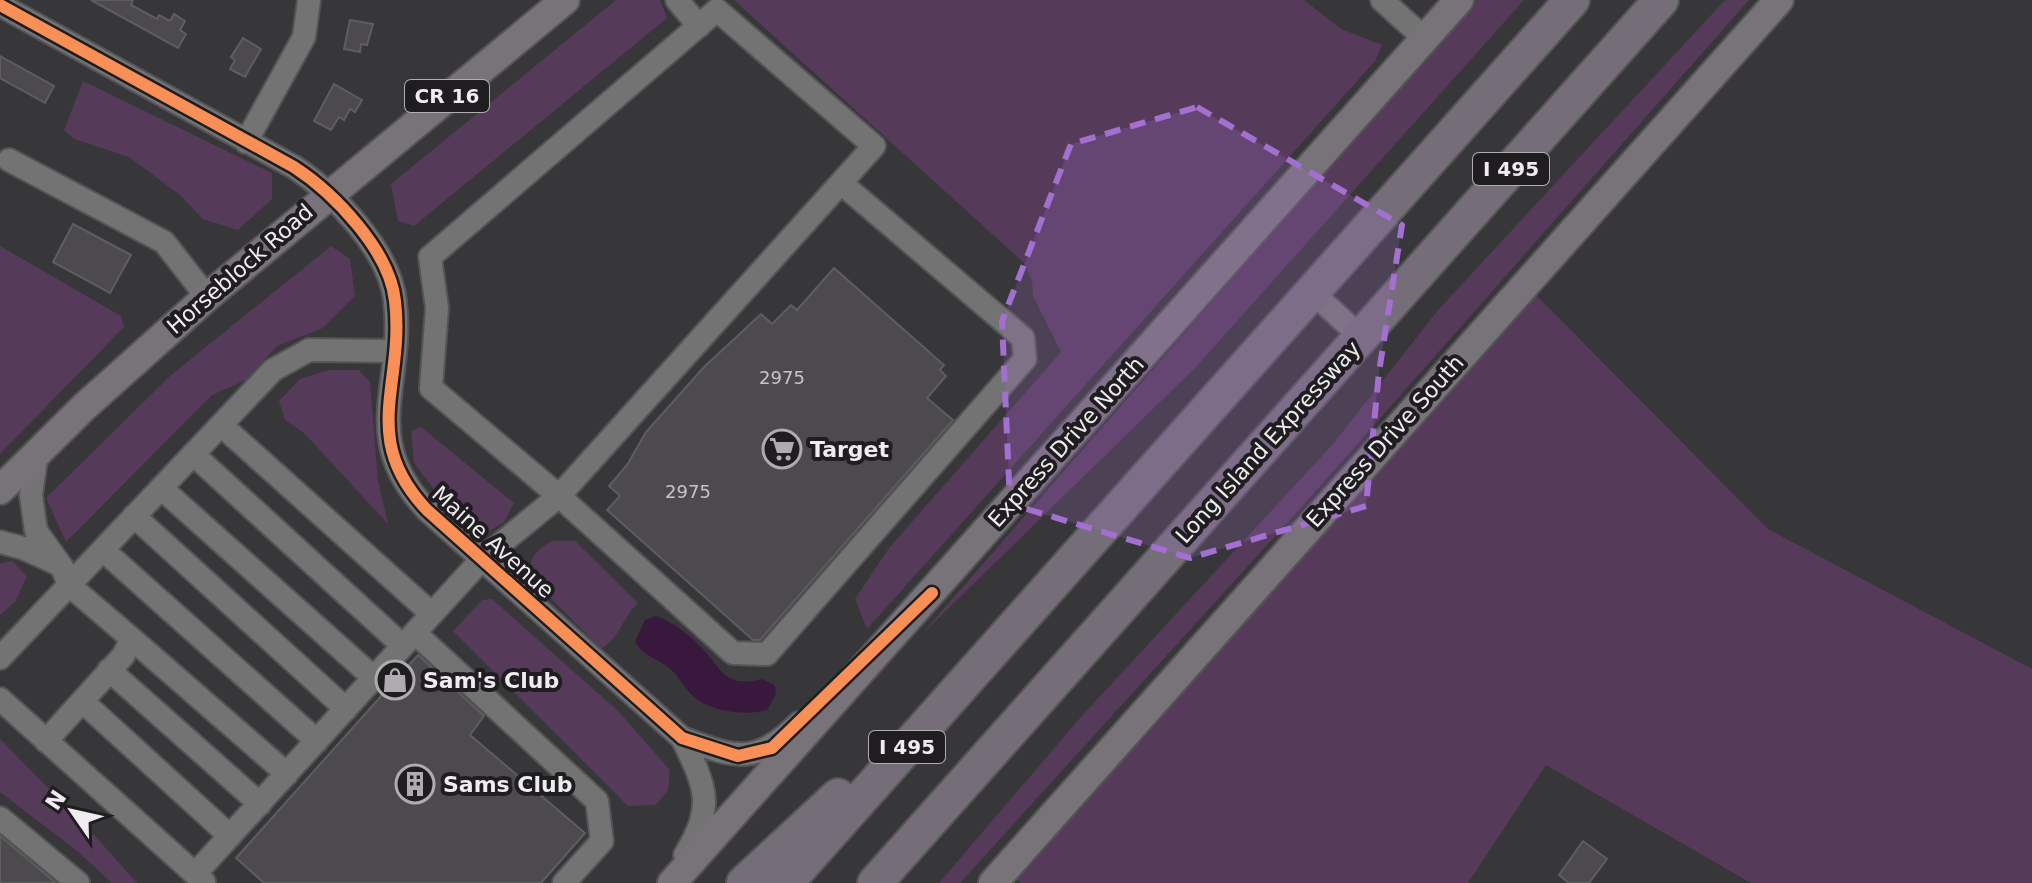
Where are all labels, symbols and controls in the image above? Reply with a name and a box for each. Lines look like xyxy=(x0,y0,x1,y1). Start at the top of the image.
road number: CR 16 xyxy=(405,80,489,112)
road number: I 495 xyxy=(1473,153,1549,185)
street label: Horseblock Road xyxy=(162,199,318,339)
street label: Long Island Expressway xyxy=(1171,336,1365,548)
street label: Express Drive South xyxy=(1301,350,1469,532)
street label: Express Drive North xyxy=(983,352,1149,532)
house number: 2975 xyxy=(759,367,805,388)
supermarket icon: Target xyxy=(761,428,803,470)
place label: Target xyxy=(810,437,890,462)
street label: Maine Avenue xyxy=(427,481,559,603)
house number: 2975 xyxy=(665,481,711,502)
shop icon: Sam's Club xyxy=(374,659,416,701)
place label: Sam's Club xyxy=(423,668,559,693)
road number: I 495 xyxy=(869,731,945,763)
building icon: Sams Club xyxy=(394,763,436,805)
north arrow xyxy=(32,771,112,851)
place label: Sams Club xyxy=(443,772,572,797)
text: N xyxy=(40,785,71,815)

